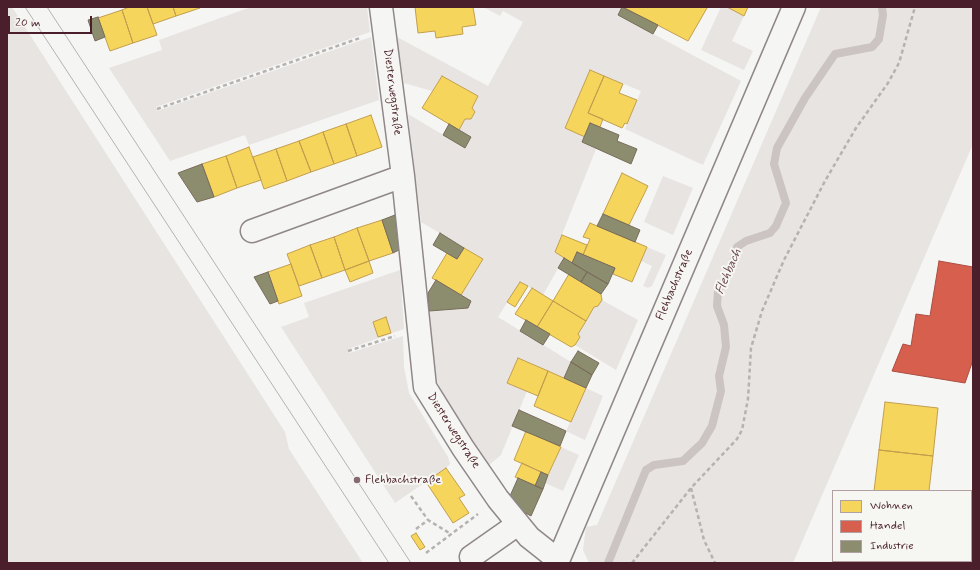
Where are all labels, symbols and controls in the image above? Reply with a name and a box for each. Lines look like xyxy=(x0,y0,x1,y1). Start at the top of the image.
scale bar xyxy=(10,8,94,34)
text: 20 m xyxy=(15,15,41,31)
street label: Diesterwegstraße xyxy=(380,48,404,136)
street label: Flehbachstraße xyxy=(653,247,697,323)
water label: Flehbach xyxy=(712,247,746,297)
street label: Diesterwegstraße xyxy=(423,391,483,471)
place label: Flehbachstraße xyxy=(365,473,441,487)
marker: Flehbachstraße xyxy=(352,475,362,485)
legend xyxy=(832,490,972,562)
text: Wohnen xyxy=(870,498,913,514)
text: Handel xyxy=(870,518,905,534)
text: Industrie xyxy=(870,538,914,554)

